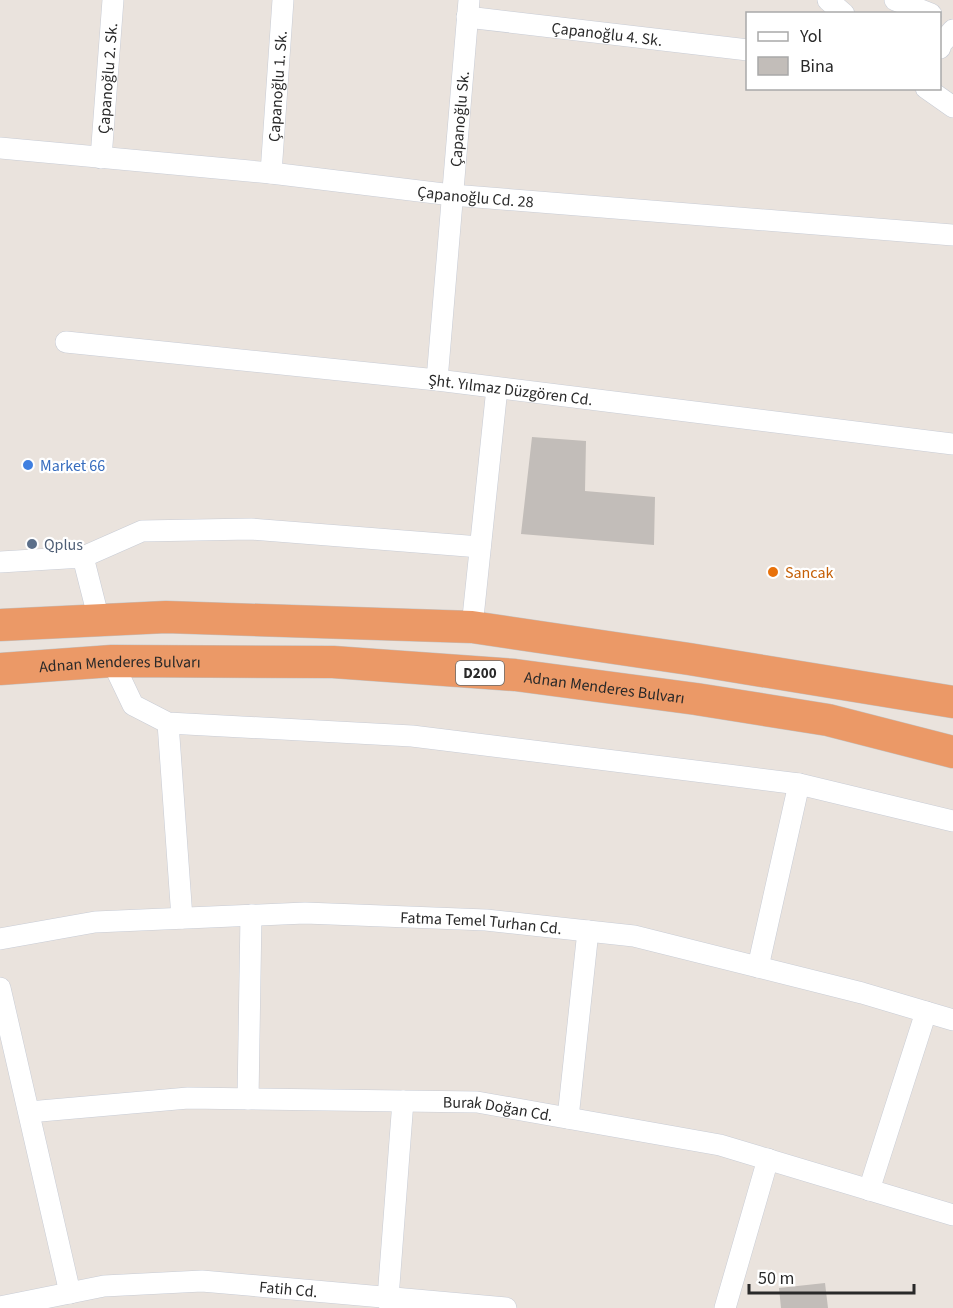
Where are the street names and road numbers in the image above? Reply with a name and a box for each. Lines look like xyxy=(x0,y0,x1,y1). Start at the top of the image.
street label: Çapanoğlu 4. Sk. xyxy=(550,17,663,52)
street label: Çapanoğlu 2. Sk. xyxy=(93,22,123,135)
street label: Çapanoğlu 1. Sk. xyxy=(263,30,293,143)
street label: Çapanoğlu Sk. xyxy=(445,70,475,168)
street label: Çapanoğlu Cd. 28 xyxy=(416,181,534,213)
street label: Şht. Yılmaz Düzgören Cd. xyxy=(427,369,594,411)
street label: Adnan Menderes Bulvarı xyxy=(38,651,201,678)
road number: D200 xyxy=(456,661,504,685)
street label: Adnan Menderes Bulvarı xyxy=(523,666,686,709)
street label: Fatma Temel Turhan Cd. xyxy=(400,907,563,940)
street label: Burak Doğan Cd. xyxy=(443,1092,554,1127)
street label: Fatih Cd. xyxy=(258,1276,318,1303)

